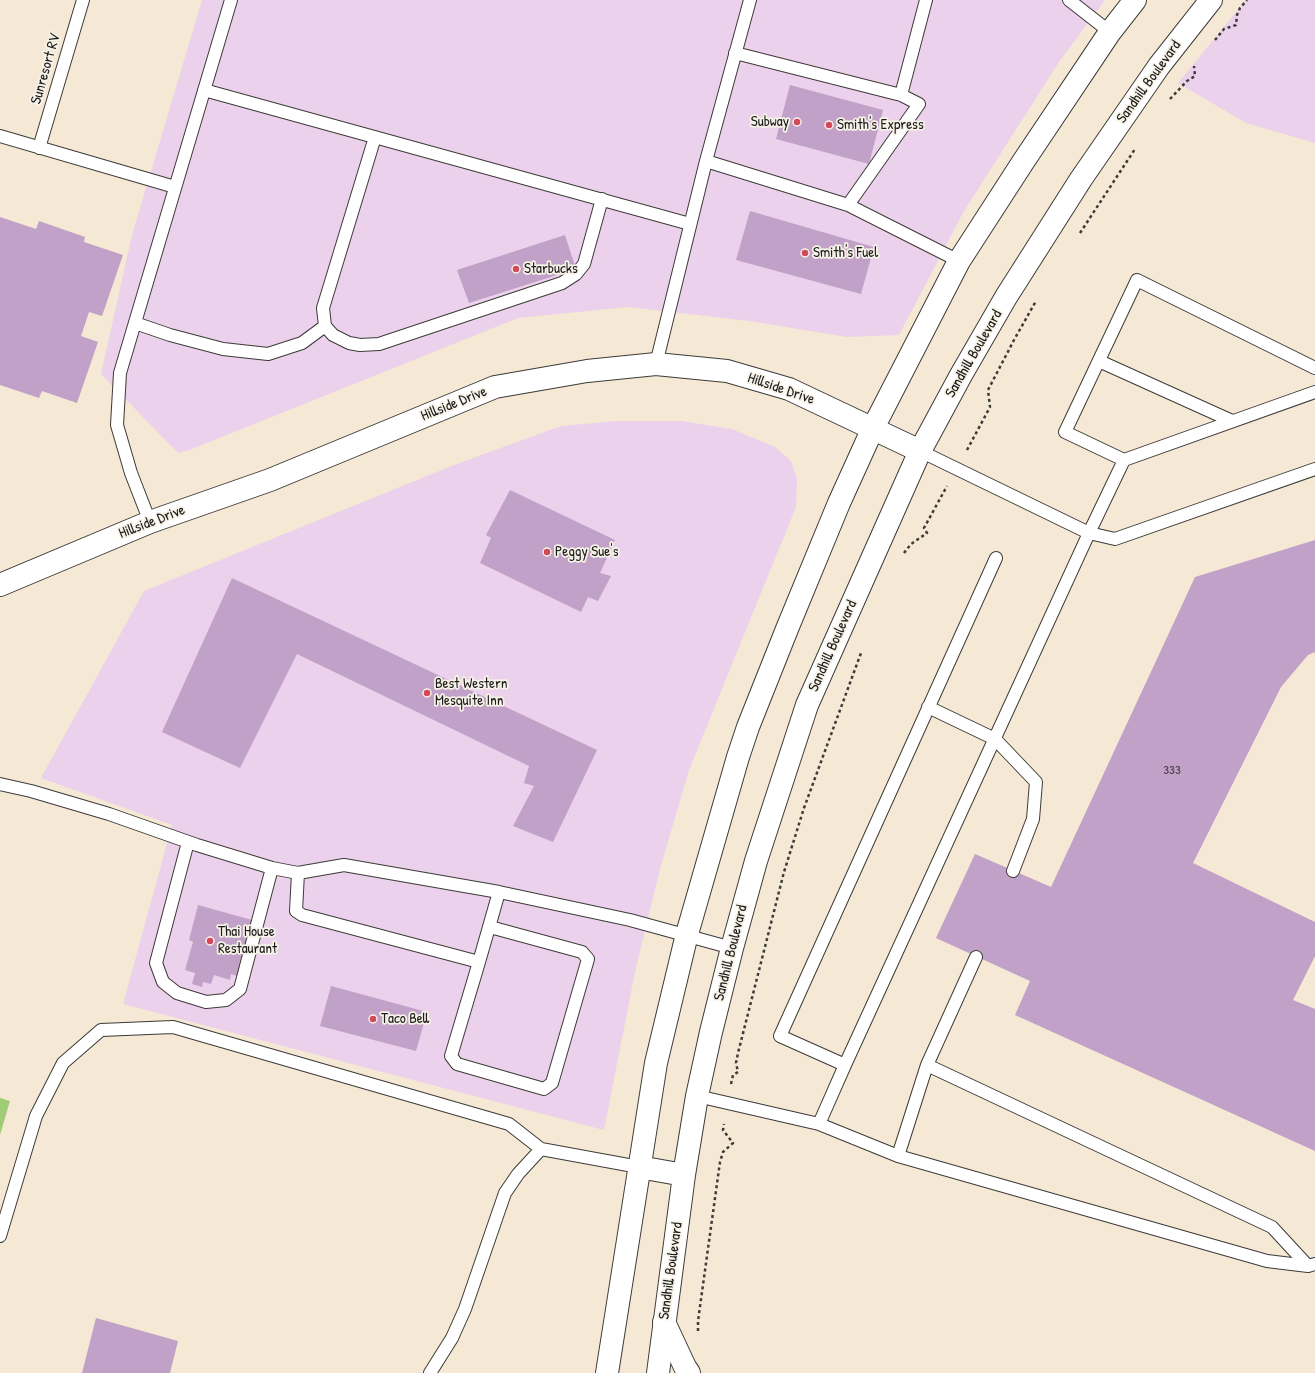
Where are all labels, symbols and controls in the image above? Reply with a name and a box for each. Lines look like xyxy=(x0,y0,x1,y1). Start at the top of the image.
street label: Sunresort RV xyxy=(27,32,65,106)
street label: Sandhill Boulevard xyxy=(1113,37,1185,127)
place label: Subway xyxy=(751,113,789,131)
place label: Smith's Express xyxy=(837,116,924,134)
marker: Subway xyxy=(792,117,802,127)
marker: Smith's Express xyxy=(824,120,834,130)
place label: Smith's Fuel xyxy=(813,244,878,262)
marker: Smith's Fuel xyxy=(800,248,810,258)
place label: Starbucks xyxy=(524,260,578,278)
marker: Starbucks xyxy=(511,264,521,274)
street label: Sandhill Boulevard xyxy=(942,307,1006,401)
street label: Hillside Drive xyxy=(745,369,817,409)
street label: Hillside Drive xyxy=(418,383,490,425)
street label: Hillside Drive xyxy=(116,501,188,543)
place label: Peggy Sue's xyxy=(555,543,618,561)
marker: Peggy Sue's xyxy=(542,547,552,557)
street label: Sandhill Boulevard xyxy=(805,598,861,694)
place label: Best Western Mesquite Inn xyxy=(435,675,508,710)
marker: Best Western Mesquite Inn xyxy=(422,688,432,698)
house number: 333 xyxy=(1163,763,1181,779)
street label: Sandhill Boulevard xyxy=(710,903,752,1003)
place label: Thai House Restaurant xyxy=(218,923,277,958)
marker: Thai House Restaurant xyxy=(205,936,215,946)
place label: Taco Bell xyxy=(381,1010,429,1028)
marker: Taco Bell xyxy=(368,1014,378,1024)
street label: Sandhill Boulevard xyxy=(655,1221,687,1321)

